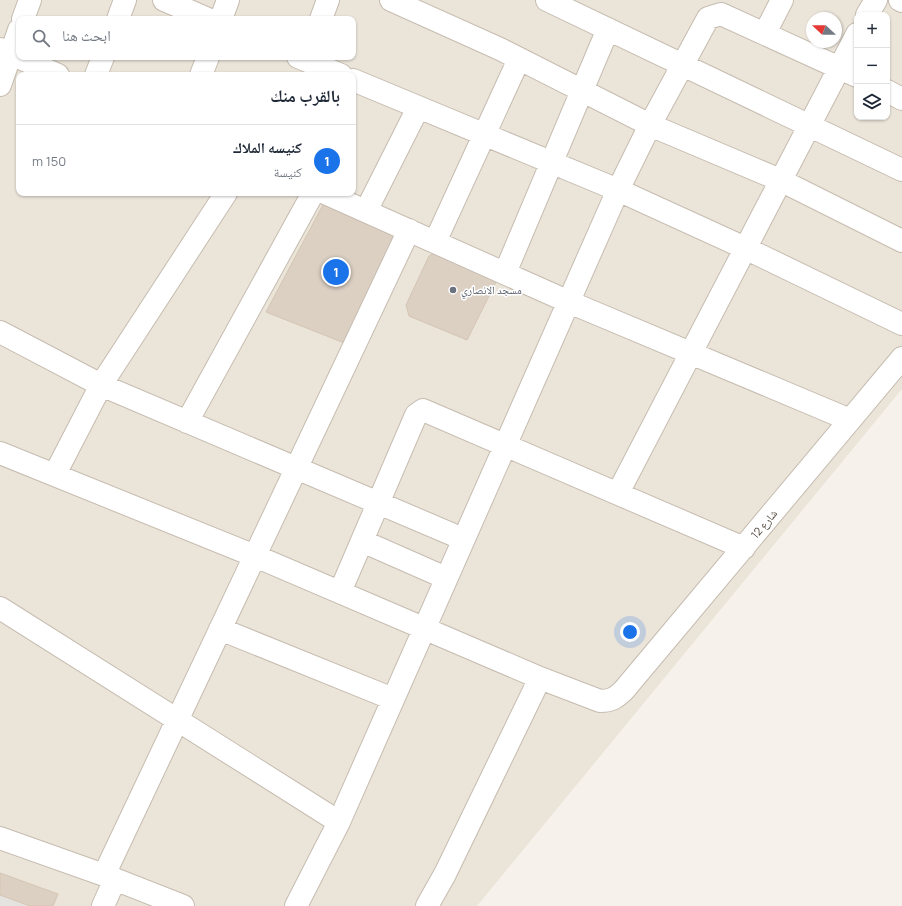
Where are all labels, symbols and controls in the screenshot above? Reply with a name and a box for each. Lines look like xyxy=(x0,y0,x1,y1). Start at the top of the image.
north arrow xyxy=(806,12,842,48)
map controls xyxy=(854,12,890,120)
button: + xyxy=(854,12,890,48)
search box xyxy=(16,16,356,60)
text: ابحث هنا xyxy=(62,25,111,46)
icon: search xyxy=(30,27,52,49)
button: − xyxy=(854,48,890,84)
text: بالقرب منك xyxy=(270,84,340,107)
button: layers xyxy=(854,84,890,120)
text: كنيسه الملاك xyxy=(233,137,302,158)
text: 150 m xyxy=(32,152,66,170)
text: 1 xyxy=(324,152,330,170)
text: كنيسة xyxy=(274,163,302,181)
pin: 1 xyxy=(323,257,349,287)
place label: مسجد الانصاري xyxy=(461,282,522,299)
marker: مسجد الانصاري xyxy=(448,285,458,295)
street label: شارع 12 xyxy=(747,506,780,541)
your location xyxy=(620,622,640,642)

